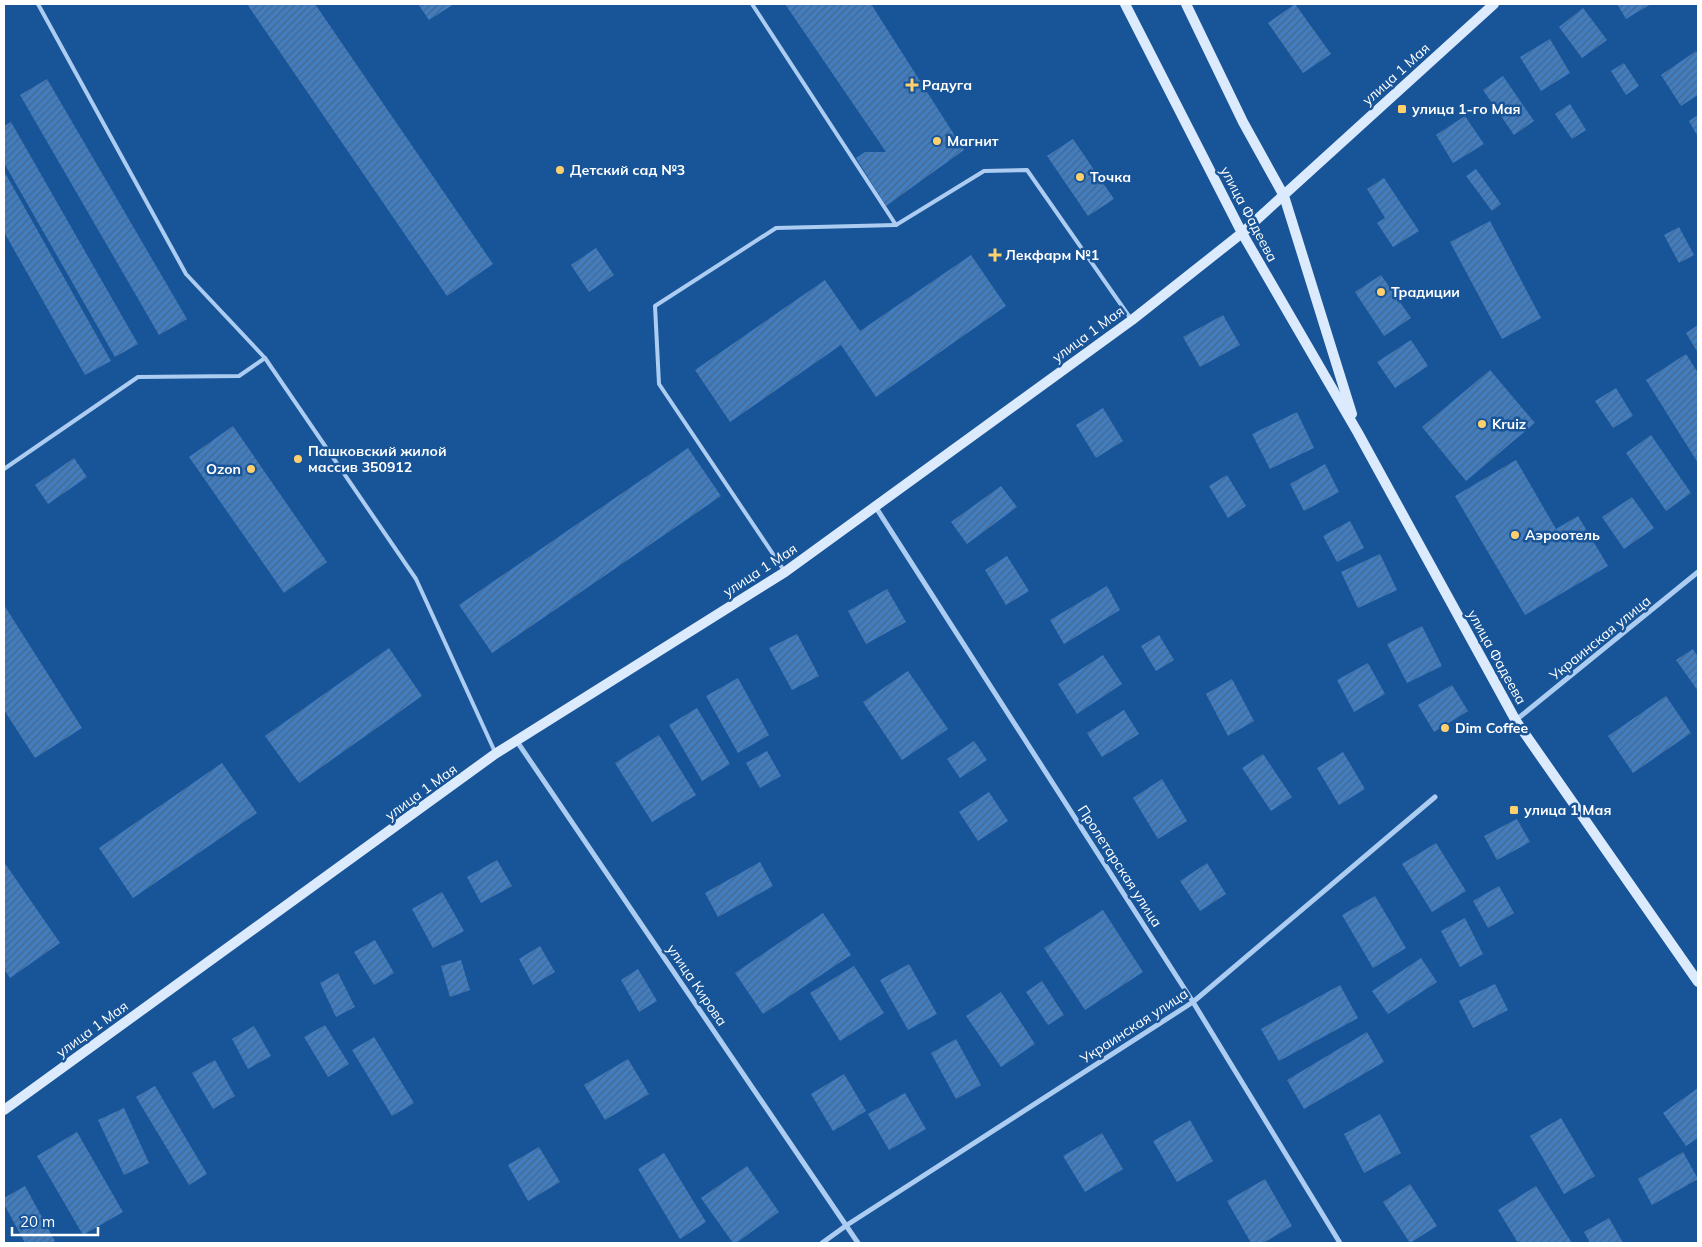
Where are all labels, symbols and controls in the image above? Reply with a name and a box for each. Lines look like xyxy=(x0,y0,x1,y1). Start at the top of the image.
street label: улица 1 Мая xyxy=(1358,39,1434,109)
place label: Радуга xyxy=(922,76,972,94)
marker: Радуга xyxy=(906,79,918,91)
place label: улица 1-го Мая xyxy=(1412,100,1521,118)
marker: улица 1-го Мая xyxy=(1396,103,1408,115)
place label: Магнит xyxy=(947,132,999,150)
marker: Магнит xyxy=(931,135,943,147)
place label: Детский сад №3 xyxy=(570,161,685,179)
street label: улица Фадеева xyxy=(1216,163,1282,265)
marker: Детский сад №3 xyxy=(554,164,566,176)
place label: Точка xyxy=(1090,168,1131,186)
marker: Точка xyxy=(1074,171,1086,183)
place label: Лекфарм №1 xyxy=(1005,246,1099,264)
marker: Лекфарм №1 xyxy=(989,249,1001,261)
place label: Традиции xyxy=(1391,283,1460,301)
marker: Традиции xyxy=(1375,286,1387,298)
street label: улица 1 Мая xyxy=(1048,302,1128,366)
place label: Kruiz xyxy=(1492,415,1526,433)
marker: Kruiz xyxy=(1476,418,1488,430)
place label: Пашковский жилой массив 350912 xyxy=(308,442,447,476)
marker: Пашковский жилой массив 350912 xyxy=(292,453,304,465)
place label: Ozon xyxy=(206,460,241,478)
marker: Ozon xyxy=(245,463,257,475)
place label: Аэроотель xyxy=(1525,526,1600,544)
marker: Аэроотель xyxy=(1509,529,1521,541)
street label: улица 1 Мая xyxy=(720,539,800,601)
street label: Украинская улица xyxy=(1545,592,1654,685)
street label: улица Фадеева xyxy=(1464,606,1530,708)
place label: Dim Coffee xyxy=(1455,719,1529,737)
marker: Dim Coffee xyxy=(1439,722,1451,734)
street label: улица 1 Мая xyxy=(381,760,461,824)
place label: улица 1 Мая xyxy=(1524,801,1611,819)
street label: Пролетарская улица xyxy=(1074,802,1166,930)
marker: улица 1 Мая xyxy=(1508,804,1520,816)
street label: улица Кирова xyxy=(663,941,731,1029)
street label: Украинская улица xyxy=(1076,984,1191,1068)
street label: улица 1 Мая xyxy=(52,997,132,1061)
scale bar xyxy=(12,1204,99,1236)
text: 20 m xyxy=(20,1212,55,1231)

